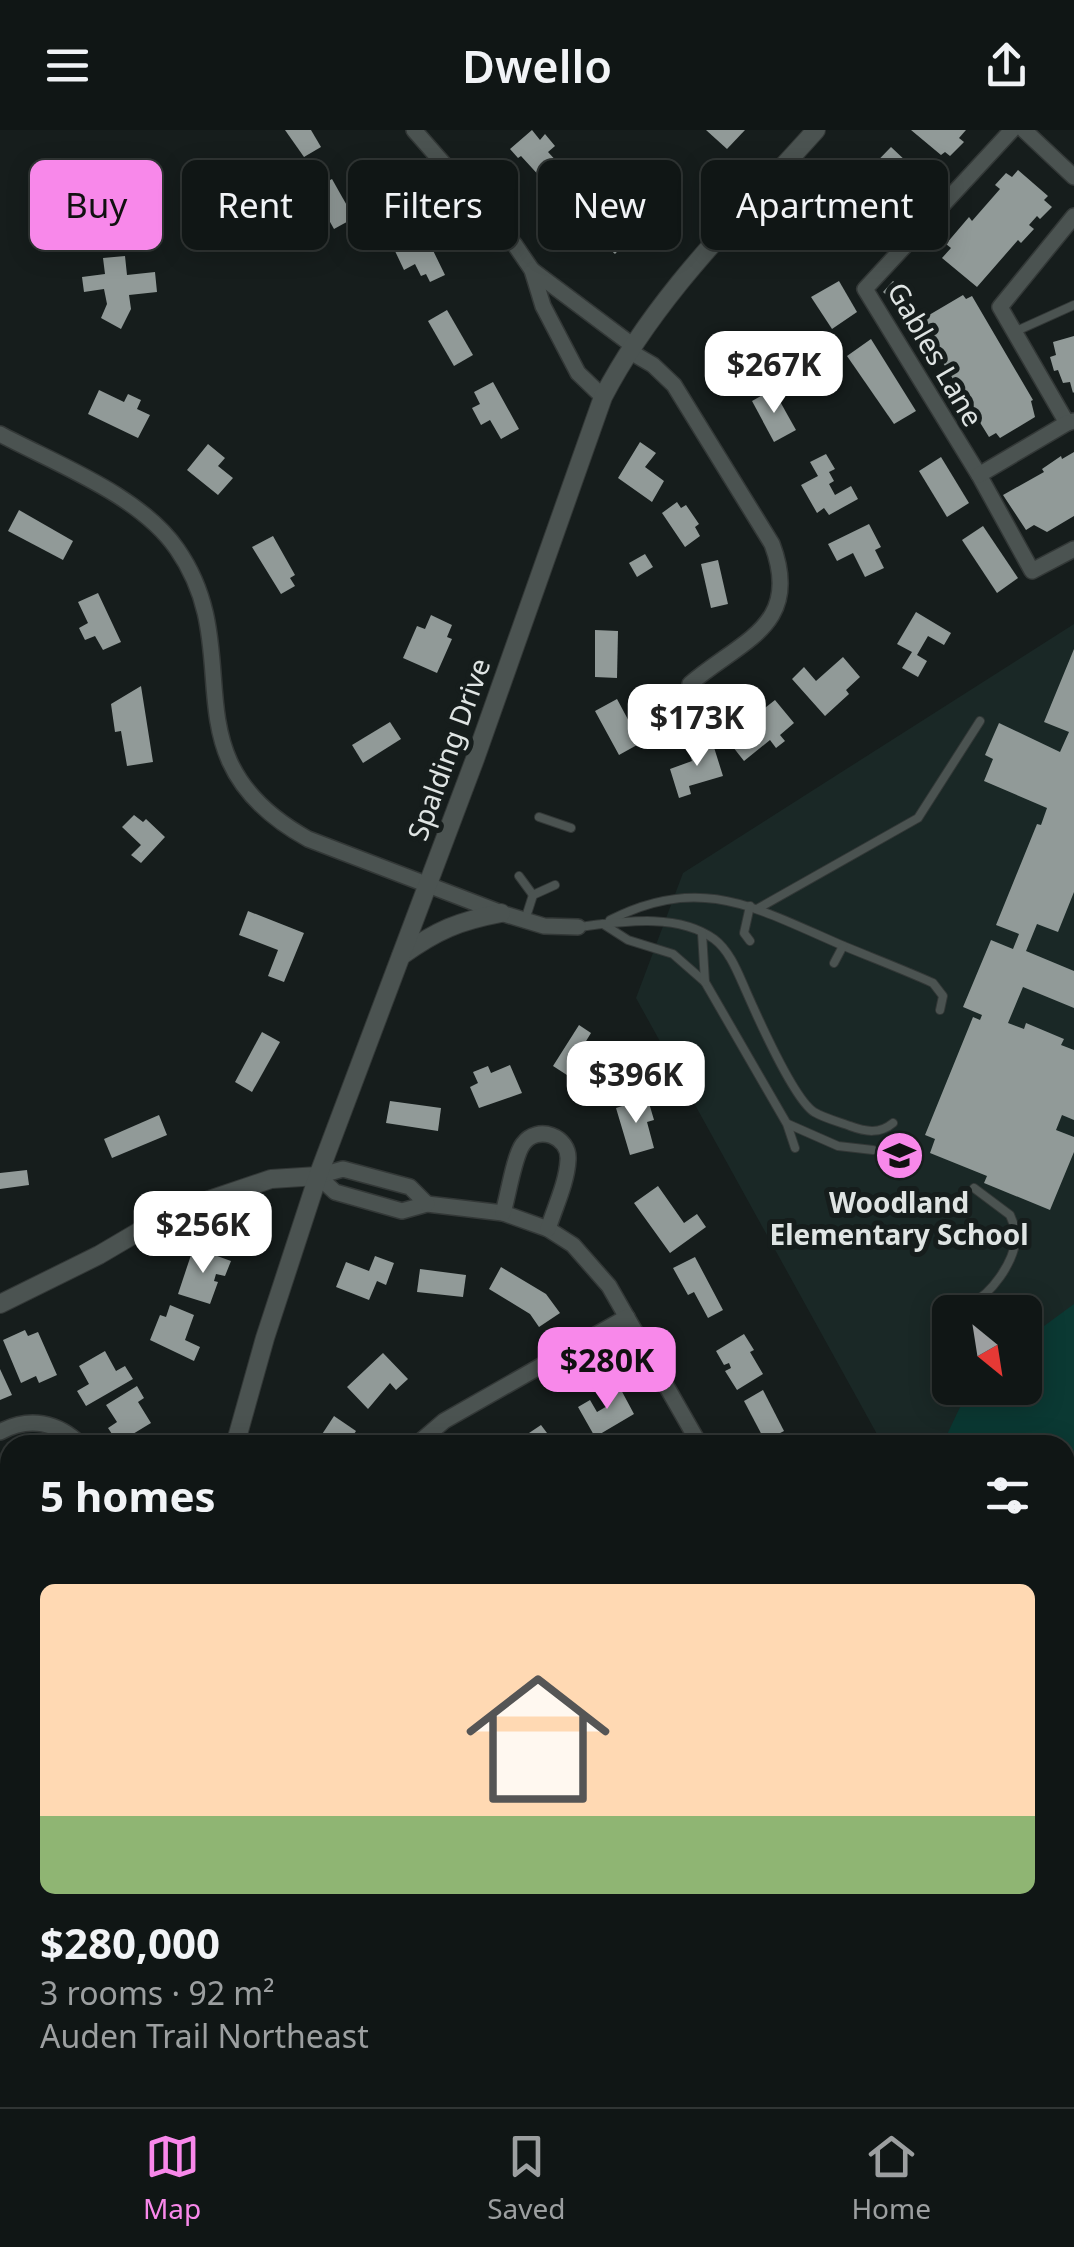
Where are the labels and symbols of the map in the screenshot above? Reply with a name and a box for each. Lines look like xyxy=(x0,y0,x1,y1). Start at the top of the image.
street label: Gables Lane xyxy=(879,275,993,433)
pin: $267K xyxy=(704,331,844,416)
street label: Spalding Drive xyxy=(397,653,499,845)
pin: $173K xyxy=(627,684,767,769)
pin: $396K xyxy=(566,1041,706,1126)
school or university icon: Woodland Elementary School xyxy=(873,1129,925,1181)
place label: Woodland Elementary School xyxy=(769,1183,1029,1253)
pin: $256K xyxy=(133,1191,273,1276)
north arrow xyxy=(932,1295,1042,1405)
pin: $280K xyxy=(537,1327,677,1412)

